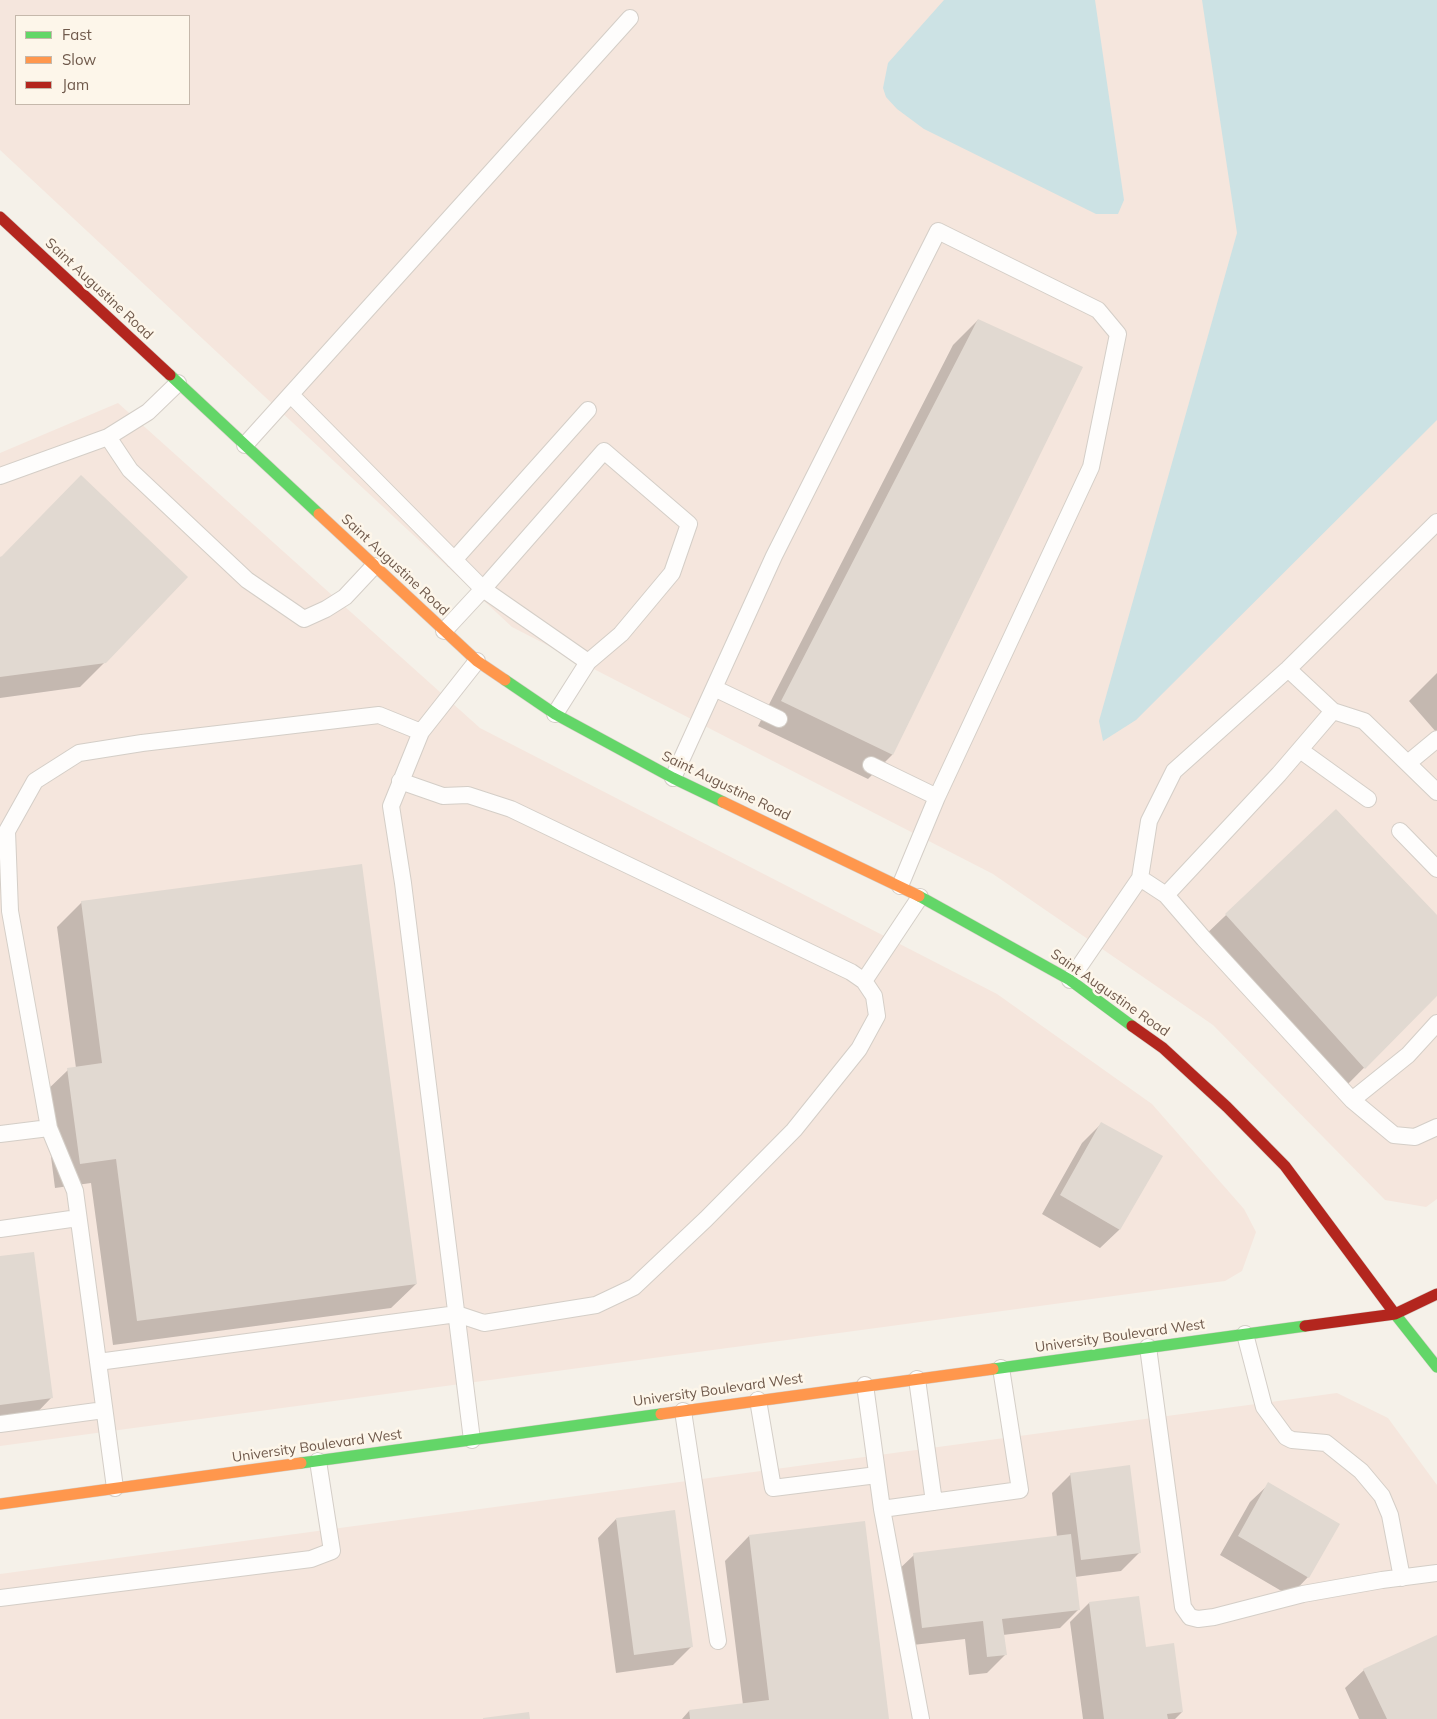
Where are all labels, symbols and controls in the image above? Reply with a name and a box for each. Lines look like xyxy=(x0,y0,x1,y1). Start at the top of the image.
legend xyxy=(15,15,190,105)
text: Fast xyxy=(62,25,92,44)
text: Slow xyxy=(62,50,96,69)
text: Jam xyxy=(62,75,89,94)
street label: Saint Augustine Road xyxy=(42,235,156,343)
street label: Saint Augustine Road xyxy=(338,511,452,619)
street label: Saint Augustine Road xyxy=(659,748,793,824)
street label: Saint Augustine Road xyxy=(1047,946,1173,1040)
street label: University Boulevard West xyxy=(1034,1316,1206,1356)
street label: University Boulevard West xyxy=(632,1370,804,1410)
street label: University Boulevard West xyxy=(231,1426,403,1466)

